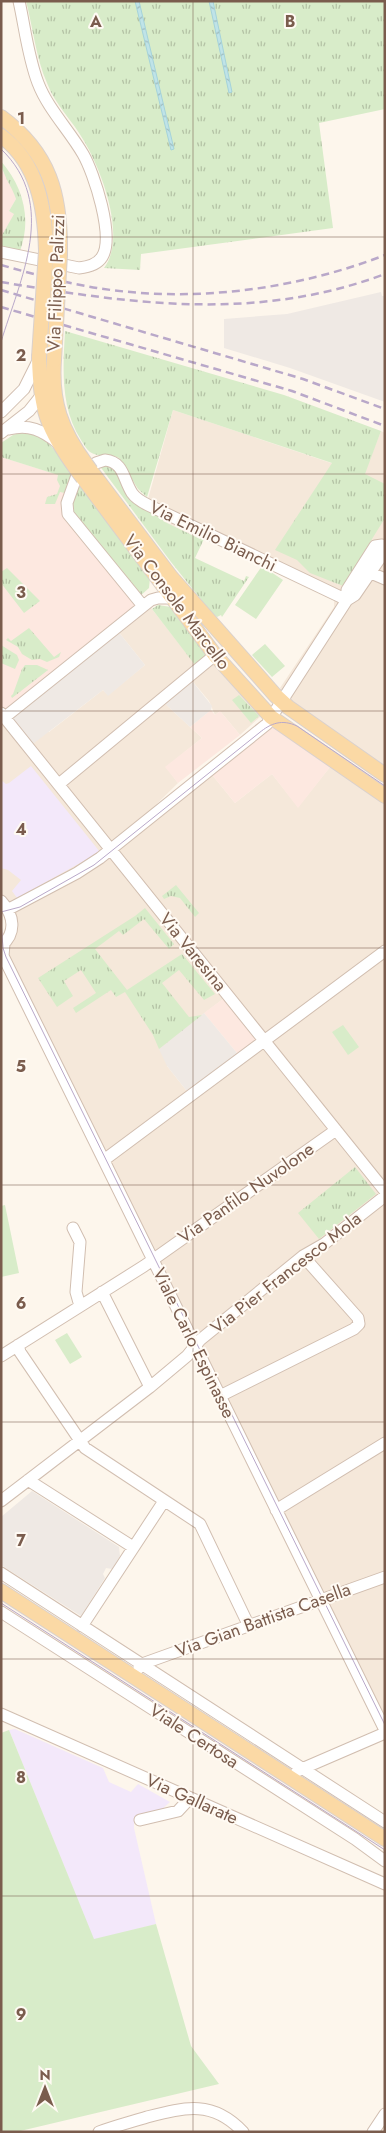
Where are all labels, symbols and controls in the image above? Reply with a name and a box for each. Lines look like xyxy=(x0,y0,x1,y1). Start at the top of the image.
text: A xyxy=(89,10,102,33)
text: B xyxy=(285,10,295,33)
text: 1 xyxy=(17,107,25,130)
street label: Via Filippo Palizzi xyxy=(41,214,71,352)
text: 2 xyxy=(16,344,26,367)
street label: Via Emilio Bianchi xyxy=(145,494,281,578)
street label: Via Console Marcello xyxy=(117,529,237,675)
text: 3 xyxy=(16,581,26,604)
text: 4 xyxy=(15,818,27,841)
street label: Via Varesina xyxy=(153,907,233,997)
text: 5 xyxy=(16,1055,26,1078)
street label: Via Panfilo Nuvolone xyxy=(173,1136,319,1250)
street label: Via Pier Francesco Mola xyxy=(205,1206,367,1340)
street label: Viale Carlo Espinasse xyxy=(146,1263,242,1423)
text: 6 xyxy=(16,1292,26,1315)
text: 7 xyxy=(16,1529,26,1552)
street label: Via Gian Battista Casella xyxy=(172,1576,354,1664)
street label: Viale Certosa xyxy=(144,1697,244,1775)
text: 8 xyxy=(16,1766,26,1789)
street label: Via Gallarate xyxy=(142,1767,242,1831)
text: 9 xyxy=(16,2003,26,2026)
north arrow xyxy=(20,2063,70,2113)
text: N xyxy=(39,2065,51,2085)

